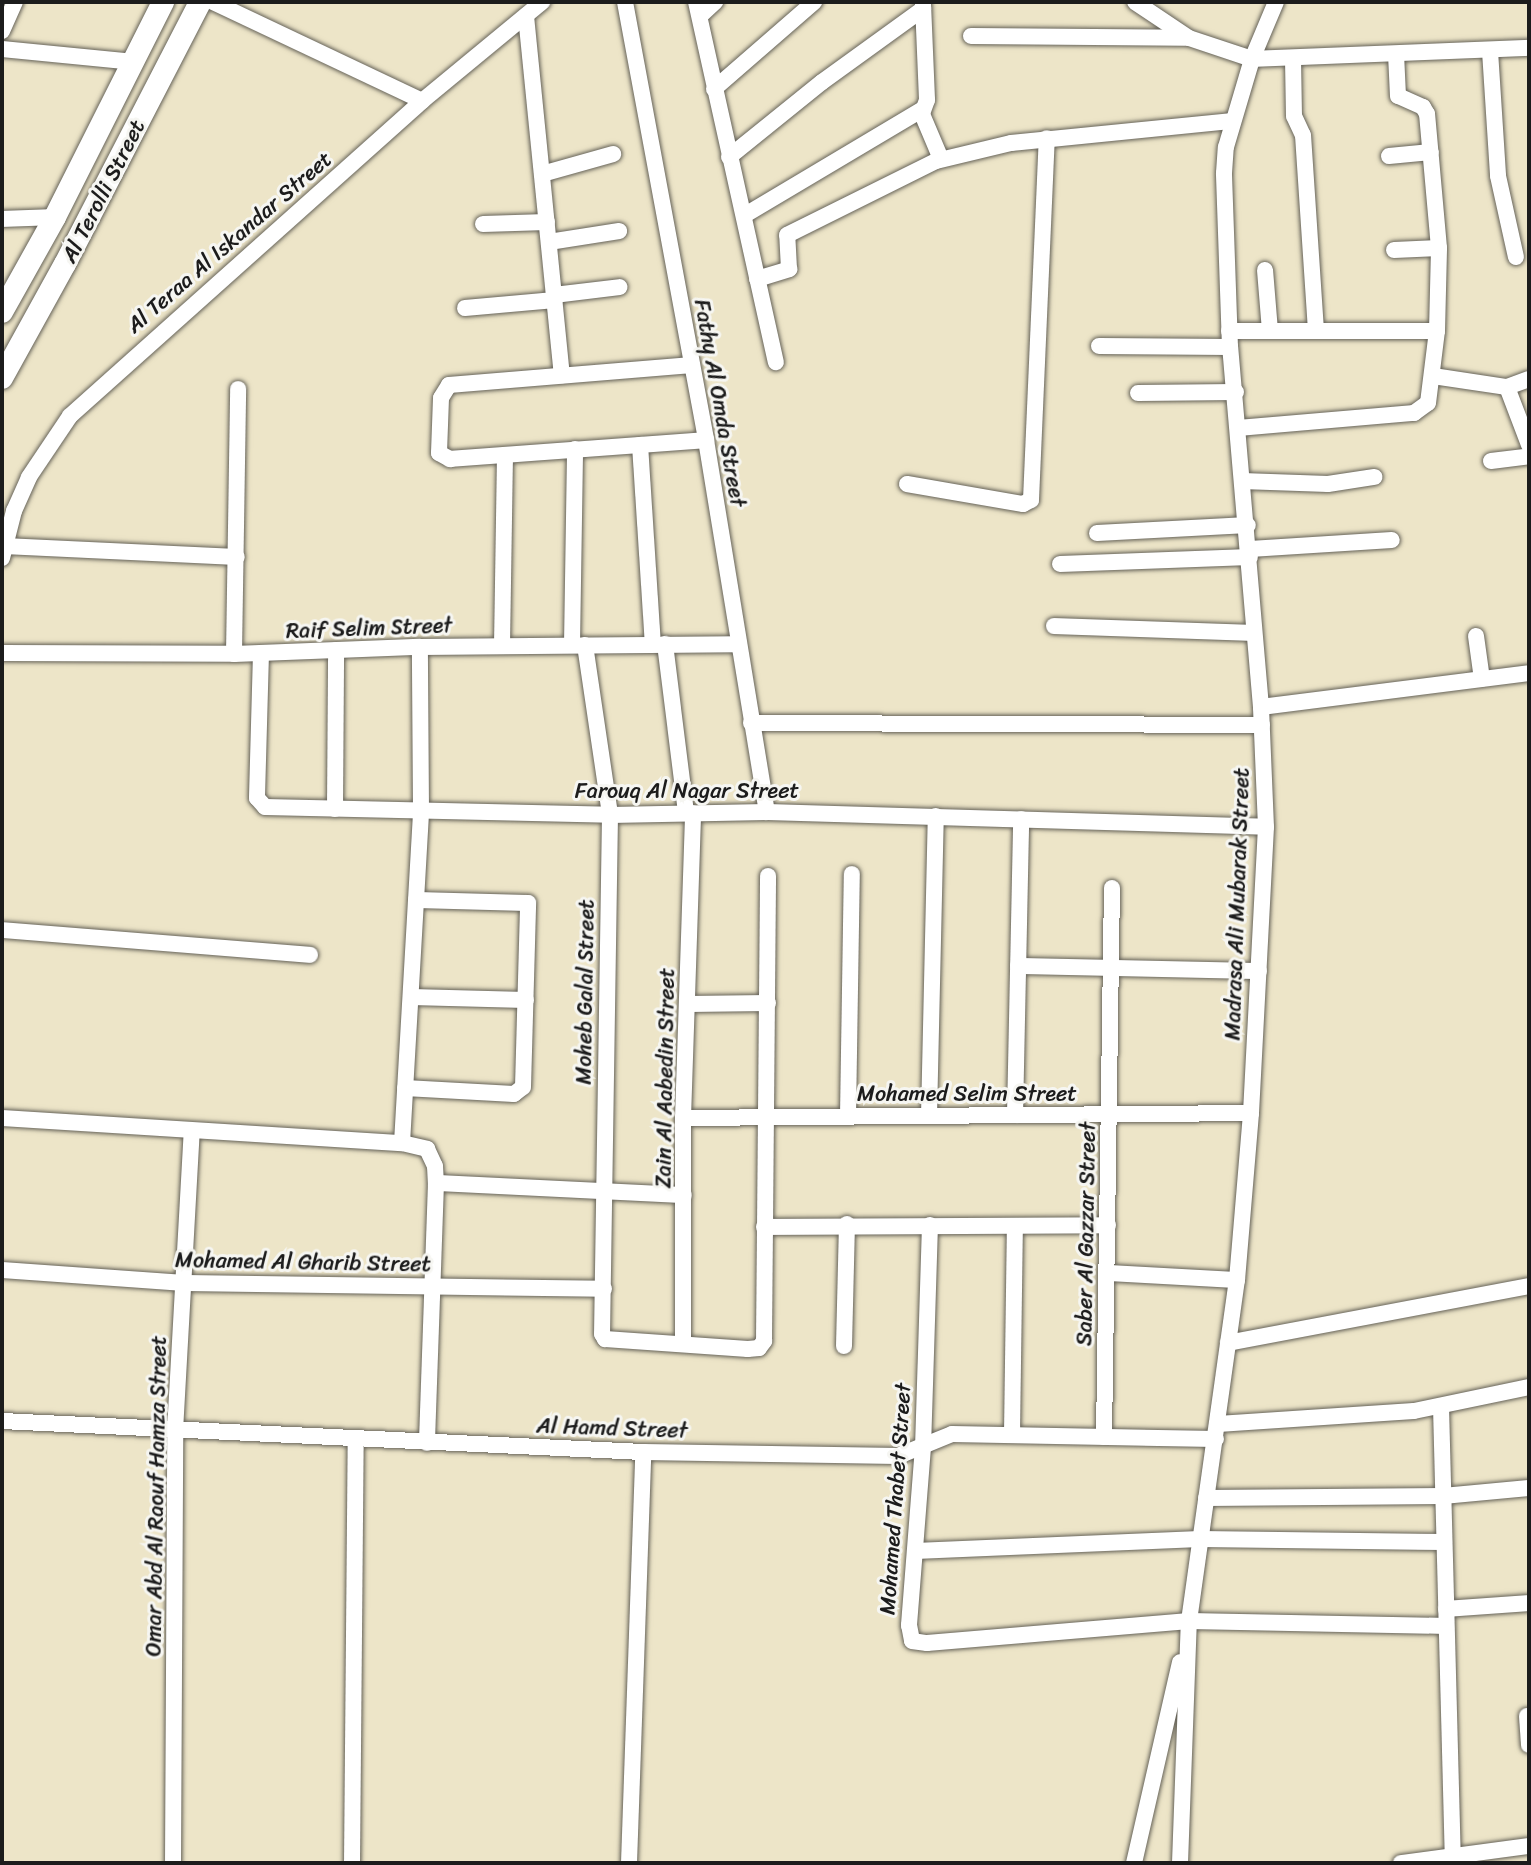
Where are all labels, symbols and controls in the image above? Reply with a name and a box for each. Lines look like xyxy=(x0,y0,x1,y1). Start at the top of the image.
street label: Al Terolli Street xyxy=(56,115,150,267)
street label: Al Teraa Al Iskandar Street xyxy=(120,145,338,339)
street label: Fathy Al Omda Street xyxy=(689,297,751,509)
street label: Raif Selim Street xyxy=(284,612,454,644)
street label: Madrasa Ali Mubarak Street xyxy=(1219,767,1255,1041)
street label: Farouq Al Nagar Street xyxy=(575,778,799,804)
street label: Moheb Galal Street xyxy=(570,898,600,1086)
street label: Zain Al Aabedin Street xyxy=(650,967,680,1189)
street label: Mohamed Selim Street xyxy=(857,1081,1077,1107)
street label: Saber Al Gazzar Street xyxy=(1071,1121,1101,1347)
street label: Mohamed Al Gharib Street xyxy=(175,1247,431,1277)
street label: Omar Abd Al Raouf Hamza Street xyxy=(140,1333,172,1659)
street label: Mohamed Thabet Street xyxy=(874,1382,916,1616)
street label: Al Hamd Street xyxy=(536,1412,688,1444)

